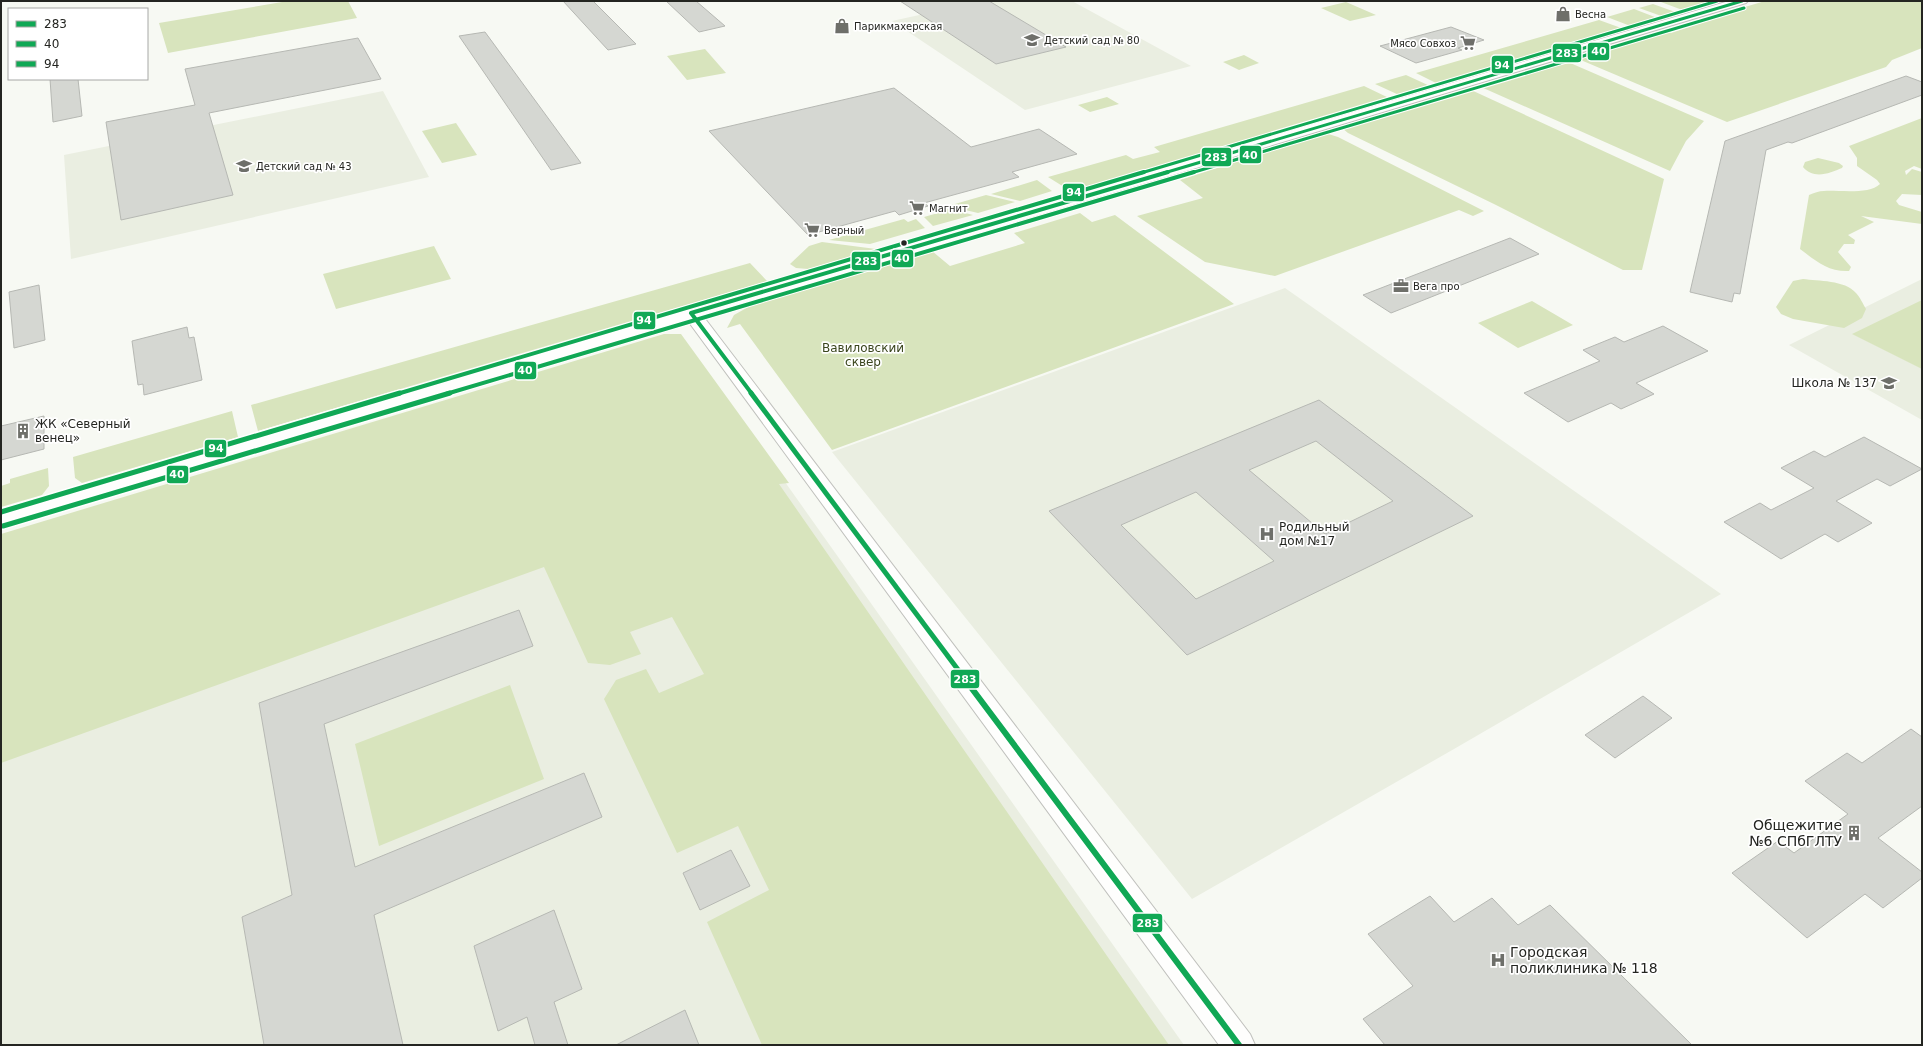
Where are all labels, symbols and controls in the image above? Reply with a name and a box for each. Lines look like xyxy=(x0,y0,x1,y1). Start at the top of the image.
shop icon: Весна xyxy=(1554,5,1572,23)
legend xyxy=(8,8,148,80)
place label: Весна xyxy=(1575,9,1606,20)
text: 283 xyxy=(44,17,67,31)
shop icon: Парикмахерская xyxy=(833,17,851,35)
place label: Парикмахерская xyxy=(854,21,942,32)
school or university icon: Детский сад № 80 xyxy=(1023,31,1041,49)
supermarket icon: Мясо Совхоз xyxy=(1459,34,1477,52)
place label: Детский сад № 80 xyxy=(1044,35,1140,46)
text: 40 xyxy=(44,37,59,51)
place label: Мясо Совхоз xyxy=(1390,38,1456,49)
line badge: 40 xyxy=(1587,42,1610,61)
line badge: 283 xyxy=(1552,43,1582,63)
text: 40 xyxy=(1591,45,1607,58)
text: 283 xyxy=(1556,47,1578,60)
line badge: 94 xyxy=(1491,55,1514,74)
text: 94 xyxy=(44,57,59,71)
text: 94 xyxy=(1494,59,1510,72)
line badge: 40 xyxy=(1239,145,1262,164)
line badge: 283 xyxy=(1201,147,1232,167)
text: 40 xyxy=(1242,149,1258,162)
text: 283 xyxy=(1205,151,1227,164)
school or university icon: Детский сад № 43 xyxy=(235,157,253,175)
place label: Детский сад № 43 xyxy=(256,161,352,172)
line badge: 94 xyxy=(1062,183,1085,202)
text: 94 xyxy=(1066,186,1082,199)
supermarket icon: Магнит xyxy=(908,199,926,217)
place label: Магнит xyxy=(929,203,968,214)
supermarket icon: Верный xyxy=(803,221,821,239)
place label: Верный xyxy=(824,225,864,236)
unlabelled marker xyxy=(899,238,909,248)
line badge: 40 xyxy=(891,249,914,268)
line badge: 283 xyxy=(851,251,881,271)
text: 40 xyxy=(894,252,910,265)
text: 283 xyxy=(855,255,877,268)
office icon: Вега про xyxy=(1392,277,1410,295)
place label: Вега про xyxy=(1413,281,1460,292)
line badge: 94 xyxy=(633,311,656,330)
text: 94 xyxy=(636,314,652,327)
park label: Вавиловский сквер xyxy=(822,341,904,369)
line badge: 40 xyxy=(514,361,537,380)
text: 40 xyxy=(517,364,533,377)
school or university icon: Школа № 137 xyxy=(1880,374,1898,392)
place label: Школа № 137 xyxy=(1792,376,1877,390)
place label: ЖК «Северный венец» xyxy=(35,417,131,445)
building icon: ЖК «Северный венец» xyxy=(14,422,32,440)
line badge: 94 xyxy=(204,439,227,458)
text: 94 xyxy=(208,442,224,455)
line badge: 40 xyxy=(166,465,189,484)
text: 40 xyxy=(169,468,185,481)
place label: Родильный дом №17 xyxy=(1279,520,1350,548)
hospital icon: Родильный дом №17 xyxy=(1258,525,1276,543)
line badge: 283 xyxy=(950,669,980,689)
text: 283 xyxy=(954,673,976,686)
place label: Общежитие №6 СПбГЛТУ xyxy=(1749,817,1842,849)
building icon: Общежитие №6 СПбГЛТУ xyxy=(1845,824,1863,842)
line badge: 283 xyxy=(1132,913,1163,933)
text: 283 xyxy=(1137,917,1159,930)
place label: Городская поликлиника № 118 xyxy=(1510,944,1658,976)
hospital icon: Городская поликлиника № 118 xyxy=(1489,951,1507,969)

